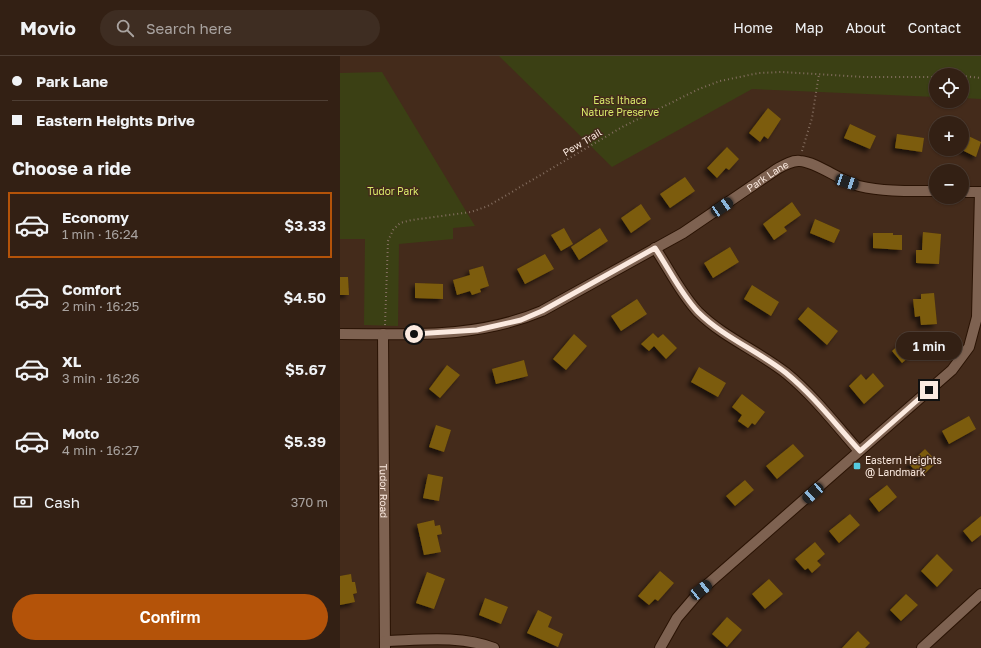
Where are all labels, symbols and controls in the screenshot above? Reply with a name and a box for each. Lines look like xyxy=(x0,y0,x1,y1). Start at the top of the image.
search box xyxy=(100,10,380,46)
text: Movio xyxy=(20,16,76,39)
icon: search xyxy=(114,17,136,39)
text: Search here xyxy=(146,19,232,37)
text: Home xyxy=(733,19,773,36)
text: Map xyxy=(795,19,823,36)
text: About xyxy=(845,19,886,36)
text: Contact xyxy=(908,19,961,36)
map controls xyxy=(929,68,969,204)
button: locate xyxy=(929,68,969,108)
text: Park Lane xyxy=(36,72,108,90)
park label: East Ithaca Nature Preserve xyxy=(581,94,659,118)
text: Eastern Heights Drive xyxy=(36,111,195,129)
button: + xyxy=(929,116,969,156)
street label: Pew Trail xyxy=(560,126,604,158)
text: Choose a ride xyxy=(12,157,131,179)
street label: Park Lane xyxy=(744,158,790,194)
button: − xyxy=(929,164,969,204)
car xyxy=(834,173,860,191)
park label: Tudor Park xyxy=(367,185,419,197)
car xyxy=(709,195,735,219)
icon: car xyxy=(14,207,50,243)
text: Economy xyxy=(62,208,129,226)
text: $3.33 xyxy=(284,216,326,234)
text: 1 min · 16:24 xyxy=(62,226,138,242)
icon: car xyxy=(14,279,50,315)
text: Comfort xyxy=(62,280,121,298)
text: $4.50 xyxy=(283,288,326,306)
text: 2 min · 16:25 xyxy=(62,298,139,314)
route start xyxy=(405,325,423,343)
callout: 1 min xyxy=(896,332,962,360)
text: 1 min xyxy=(913,338,945,354)
icon: car xyxy=(14,351,50,387)
text: XL xyxy=(62,352,81,370)
text: $5.67 xyxy=(285,360,326,378)
text: 3 min · 16:26 xyxy=(62,370,140,386)
route end xyxy=(920,381,938,399)
icon: car xyxy=(14,423,50,459)
text: Moto xyxy=(62,424,99,442)
text: $5.39 xyxy=(284,432,326,450)
text: 4 min · 16:27 xyxy=(62,442,139,458)
place label: Eastern Heights @ Landmark xyxy=(865,454,942,478)
marker: Eastern Heights @ Landmark xyxy=(852,461,862,471)
street label: Tudor Road xyxy=(378,464,390,518)
car xyxy=(800,481,826,505)
icon: cash xyxy=(12,491,34,513)
text: Cash xyxy=(44,493,80,511)
text: 370 m xyxy=(291,494,328,510)
car xyxy=(688,578,714,602)
button: Confirm xyxy=(12,594,328,640)

